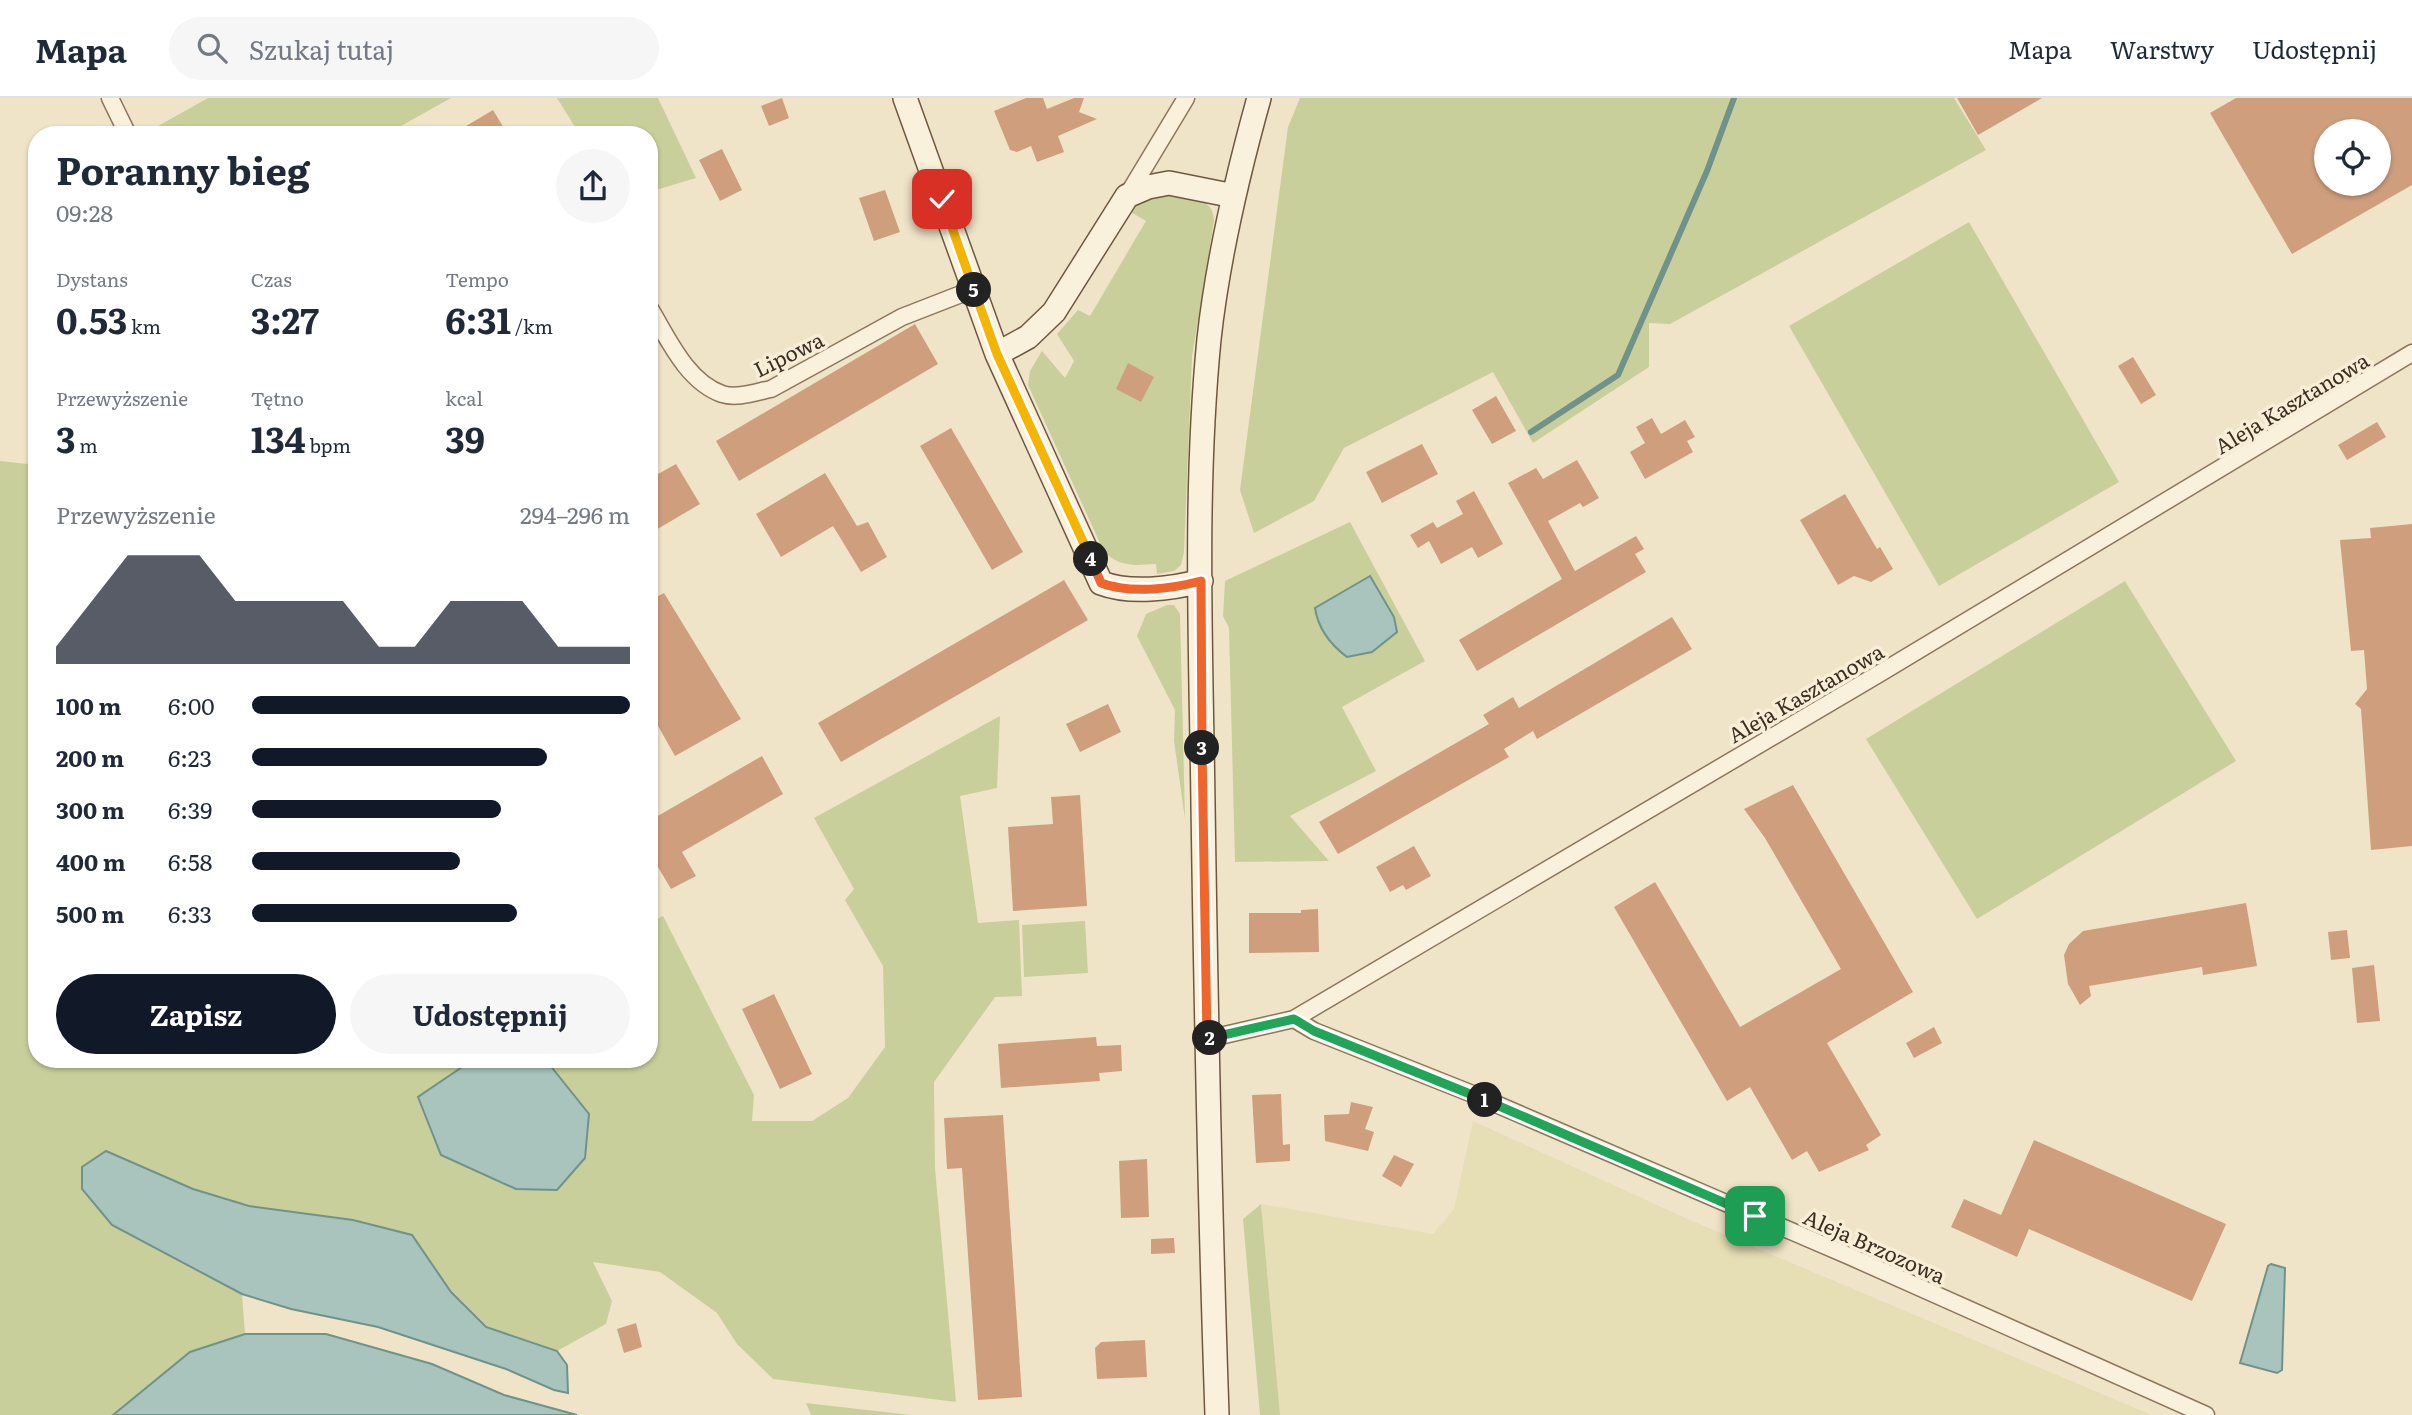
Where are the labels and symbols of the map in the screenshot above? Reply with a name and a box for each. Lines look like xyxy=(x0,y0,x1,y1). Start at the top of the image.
pin xyxy=(912,169,972,229)
pin: 5 xyxy=(956,272,992,308)
street label: Lipowa xyxy=(748,322,829,383)
street label: Aleja Kasztanowa xyxy=(2208,343,2375,460)
pin: 4 xyxy=(1074,542,1108,576)
street label: Aleja Kasztanowa xyxy=(1721,634,1889,749)
pin: 3 xyxy=(1184,730,1220,766)
pin: 2 xyxy=(1192,1020,1228,1056)
pin: 1 xyxy=(1468,1082,1502,1118)
pin xyxy=(1725,1186,1785,1246)
street label: Aleja Brzozowa xyxy=(1799,1200,1952,1290)

